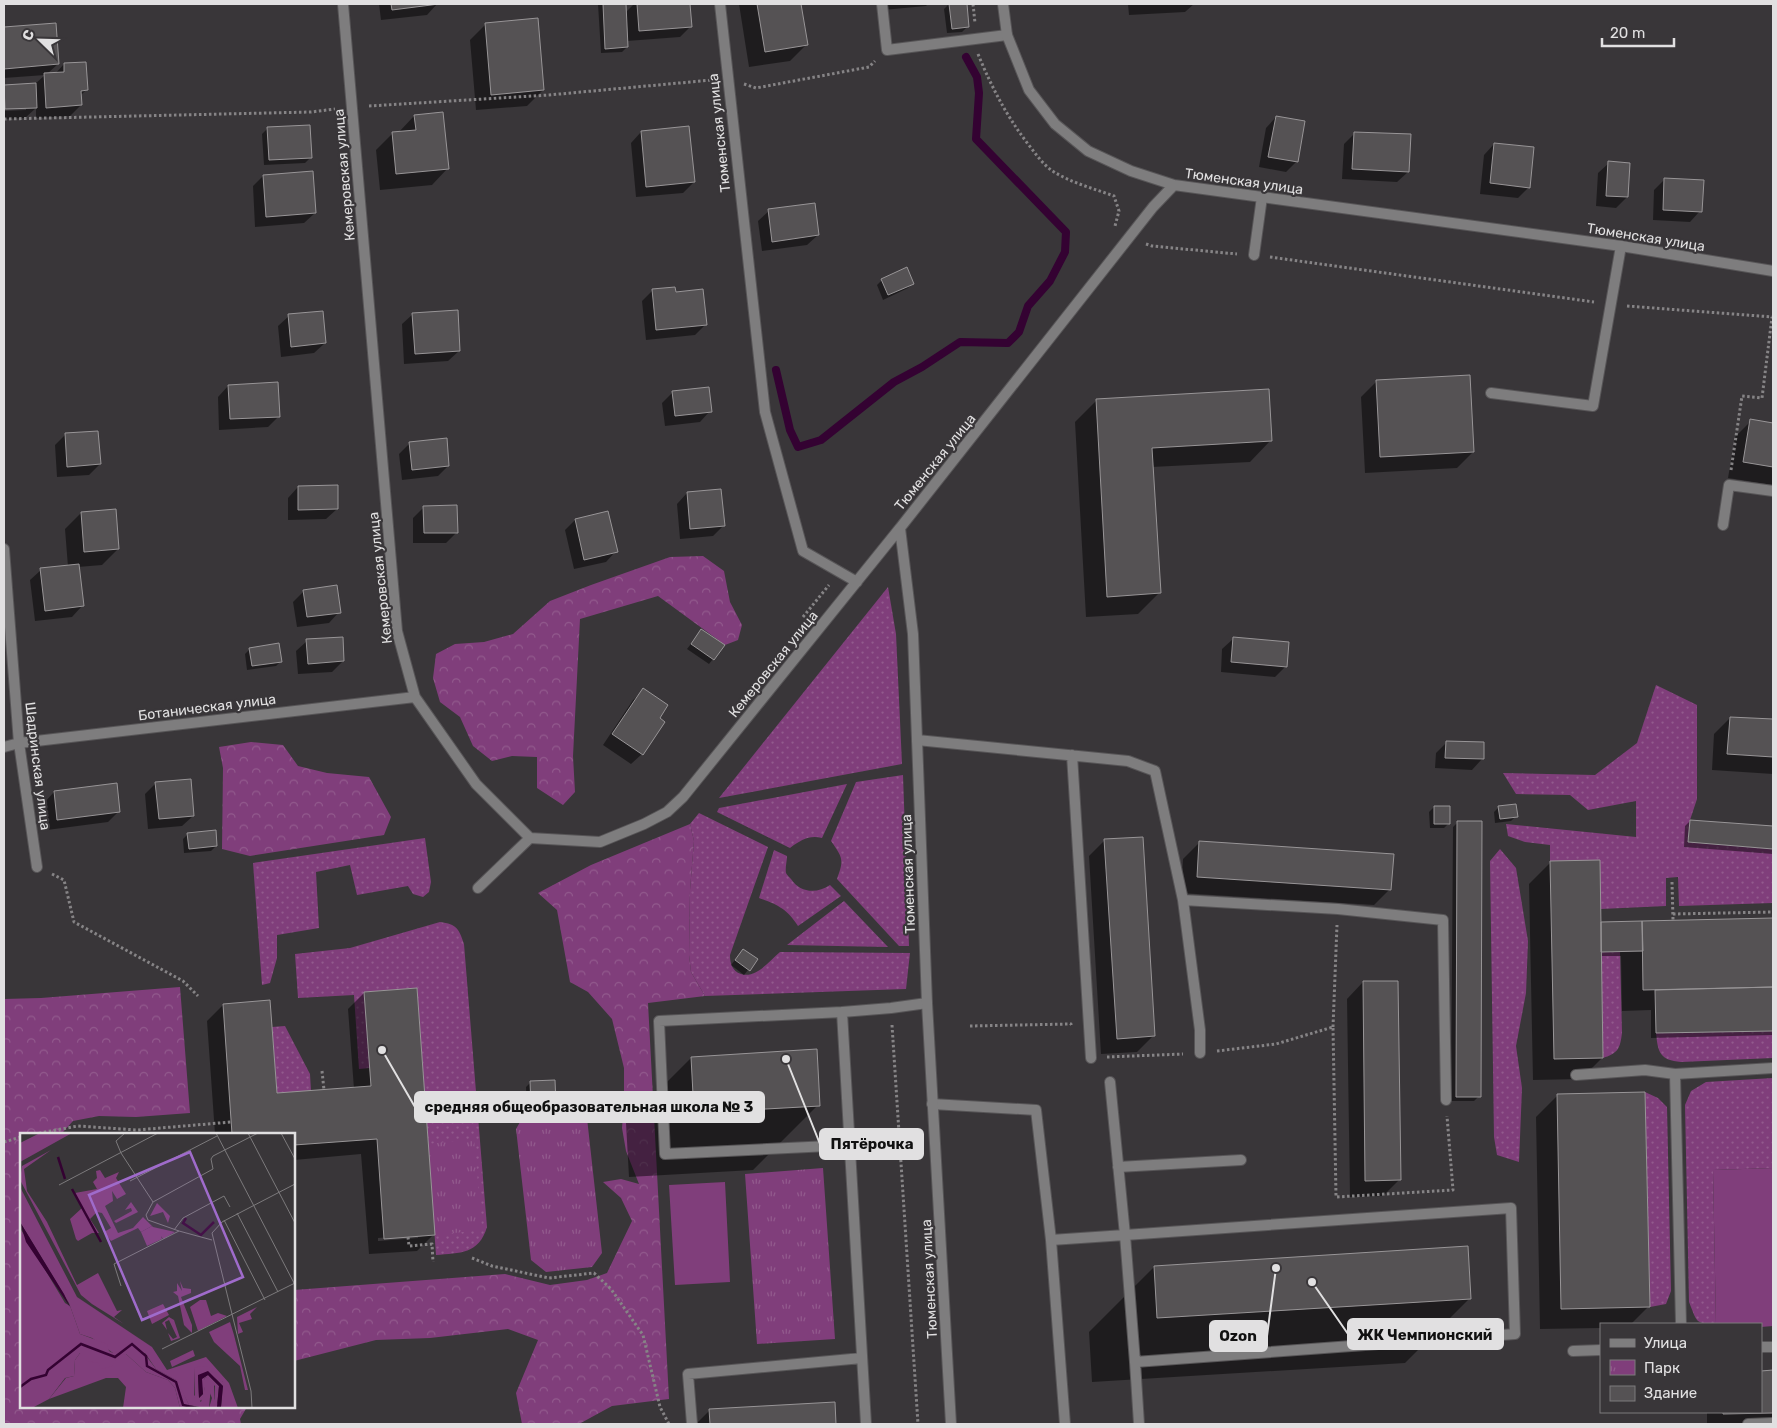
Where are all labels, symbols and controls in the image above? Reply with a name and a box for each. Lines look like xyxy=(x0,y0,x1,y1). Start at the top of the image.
north arrow xyxy=(15,15,65,65)
scale bar xyxy=(1602,15,1674,47)
text: 20 m xyxy=(1610,24,1645,42)
text: С xyxy=(19,27,38,43)
street label: Тюменская улица xyxy=(705,73,734,193)
street label: Кемеровская улица xyxy=(330,108,359,242)
street label: Тюменская улица xyxy=(1184,165,1304,198)
street label: Тюменская улица xyxy=(1586,220,1706,255)
street label: Тюменская улица xyxy=(891,411,980,514)
street label: Кемеровская улица xyxy=(365,511,396,645)
street label: Кемеровская улица xyxy=(725,608,822,721)
street label: Ботаническая улица xyxy=(137,691,277,724)
street label: Шадринская улица xyxy=(21,701,54,831)
street label: Тюменская улица xyxy=(898,814,919,934)
callout: средняя общеобразовательная школа № 3 xyxy=(415,1092,764,1122)
text: средняя общеобразовательная школа № 3 xyxy=(425,1098,753,1116)
callout: Пятёрочка xyxy=(820,1129,923,1159)
inset map xyxy=(20,1133,295,1408)
text: Пятёрочка xyxy=(830,1135,914,1153)
street label: Тюменская улица xyxy=(918,1219,941,1339)
callout: ЖК Чемпионский xyxy=(1348,1319,1503,1349)
callout: Ozon xyxy=(1210,1321,1267,1351)
legend xyxy=(1600,1323,1762,1413)
text: ЖК Чемпионский xyxy=(1358,1326,1492,1344)
text: Ozon xyxy=(1219,1327,1257,1345)
text: Улица xyxy=(1644,1334,1687,1352)
text: Парк xyxy=(1644,1359,1680,1377)
text: Здание xyxy=(1644,1384,1697,1402)

